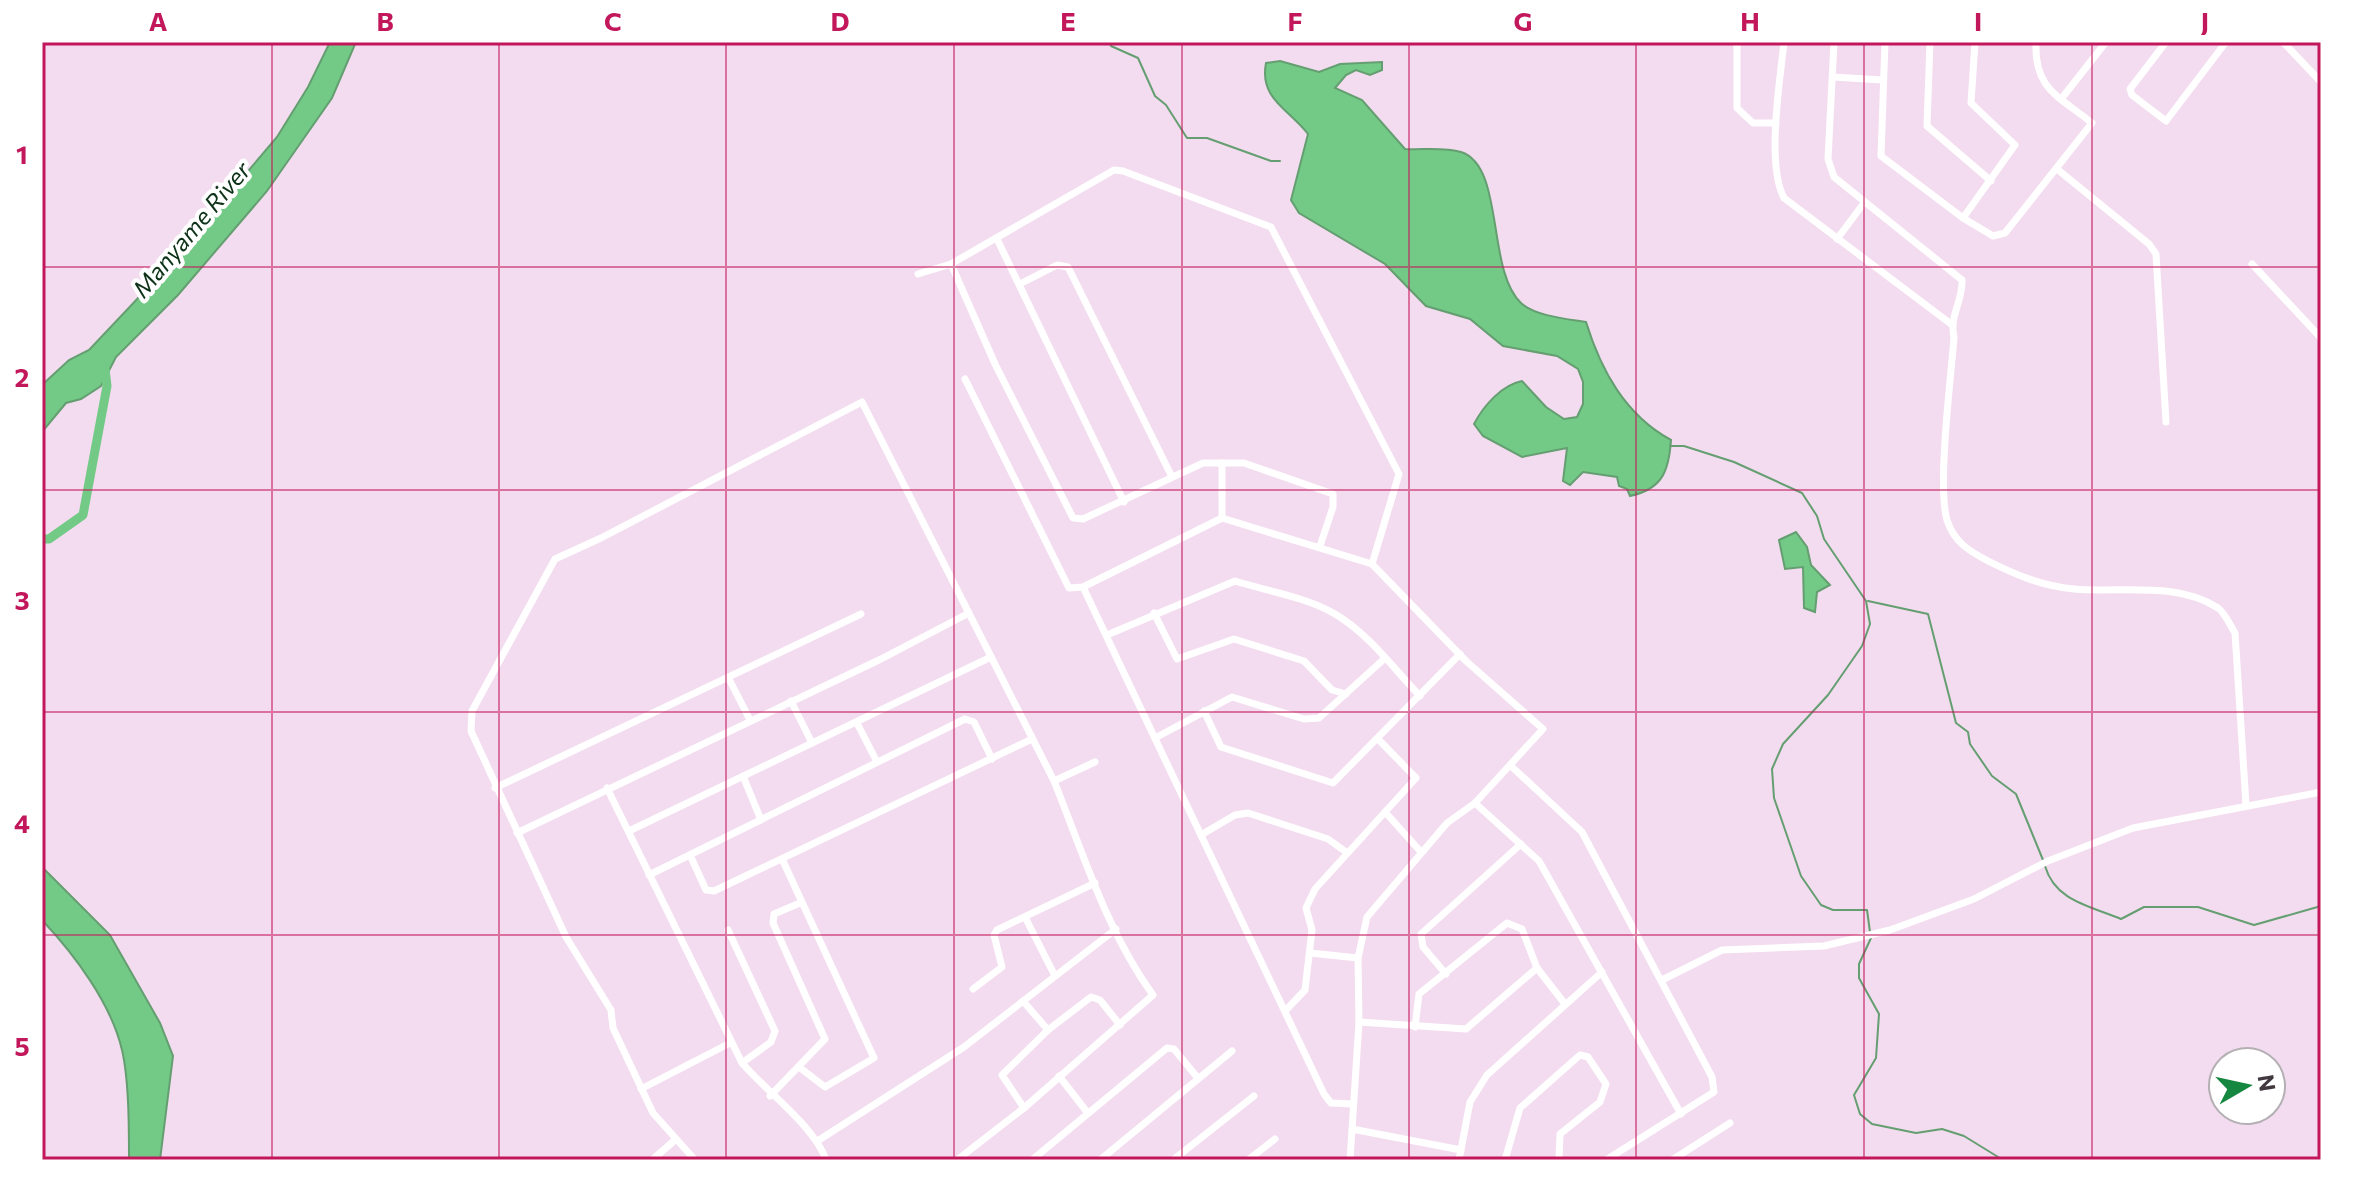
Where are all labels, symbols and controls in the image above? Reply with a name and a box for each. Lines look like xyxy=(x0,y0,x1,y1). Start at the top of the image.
text: A xyxy=(149,5,168,36)
text: B xyxy=(376,5,394,36)
text: C xyxy=(604,5,622,36)
text: D xyxy=(830,5,850,36)
text: E xyxy=(1060,5,1076,36)
text: F xyxy=(1287,5,1303,36)
text: G xyxy=(1514,5,1532,36)
text: H xyxy=(1740,5,1760,36)
text: I xyxy=(1974,5,1982,36)
text: J xyxy=(2201,5,2209,36)
text: 1 xyxy=(16,138,28,169)
water label: Manyame River xyxy=(126,154,257,303)
text: 2 xyxy=(15,361,29,392)
text: 3 xyxy=(14,584,30,615)
text: 4 xyxy=(14,807,30,838)
text: 5 xyxy=(14,1030,30,1061)
north arrow xyxy=(2207,1046,2287,1126)
text: N xyxy=(2253,1073,2282,1093)

